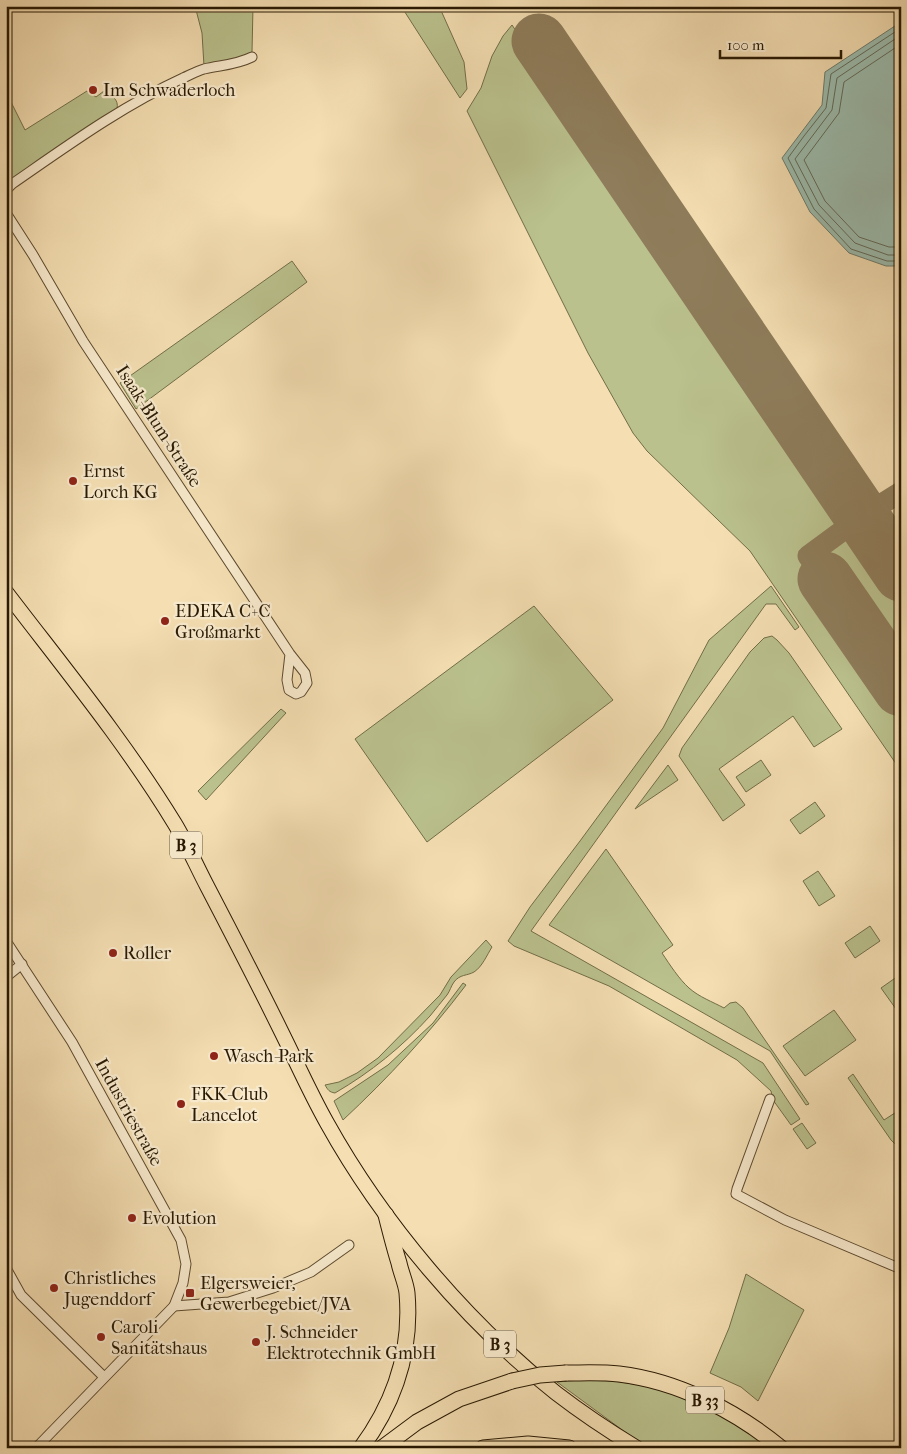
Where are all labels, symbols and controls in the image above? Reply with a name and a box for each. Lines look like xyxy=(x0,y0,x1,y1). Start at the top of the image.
scale bar xyxy=(720,28,841,60)
text: 100 m xyxy=(727,36,765,54)
place label: Im Schwaderloch xyxy=(103,80,235,101)
marker: Im Schwaderloch xyxy=(87,84,99,96)
street label: Isaak-Blum-Straße xyxy=(111,361,206,491)
place label: Ernst Lorch KG xyxy=(83,461,158,503)
marker: Ernst Lorch KG xyxy=(67,475,79,487)
place label: EDEKA C+C Großmarkt xyxy=(175,601,271,643)
marker: EDEKA C+C Großmarkt xyxy=(159,615,171,627)
road number: B 3 xyxy=(170,832,202,858)
place label: Roller xyxy=(123,943,172,964)
marker: Roller xyxy=(107,947,119,959)
place label: Wasch-Park xyxy=(223,1046,315,1067)
marker: Wasch-Park xyxy=(208,1050,220,1062)
street label: Industriestraße xyxy=(90,1055,167,1170)
place label: FKK-Club Lancelot xyxy=(191,1084,268,1126)
marker: FKK-Club Lancelot xyxy=(175,1098,187,1110)
place label: Evolution xyxy=(142,1208,217,1229)
marker: Evolution xyxy=(126,1212,138,1224)
place label: Christliches Jugenddorf xyxy=(62,1268,156,1310)
place label: Elgersweier, Gewerbegebiet/JVA xyxy=(200,1273,352,1315)
marker: Christliches Jugenddorf xyxy=(48,1282,60,1294)
marker: Elgersweier, Gewerbegebiet/JVA xyxy=(184,1287,196,1299)
place label: Caroli Sanitätshaus xyxy=(111,1317,208,1359)
place label: J. Schneider Elektrotechnik GmbH xyxy=(264,1322,436,1364)
road number: B 3 xyxy=(484,1330,516,1358)
marker: Caroli Sanitätshaus xyxy=(95,1331,107,1343)
marker: J. Schneider Elektrotechnik GmbH xyxy=(250,1336,262,1348)
road number: B 33 xyxy=(686,1386,724,1414)

